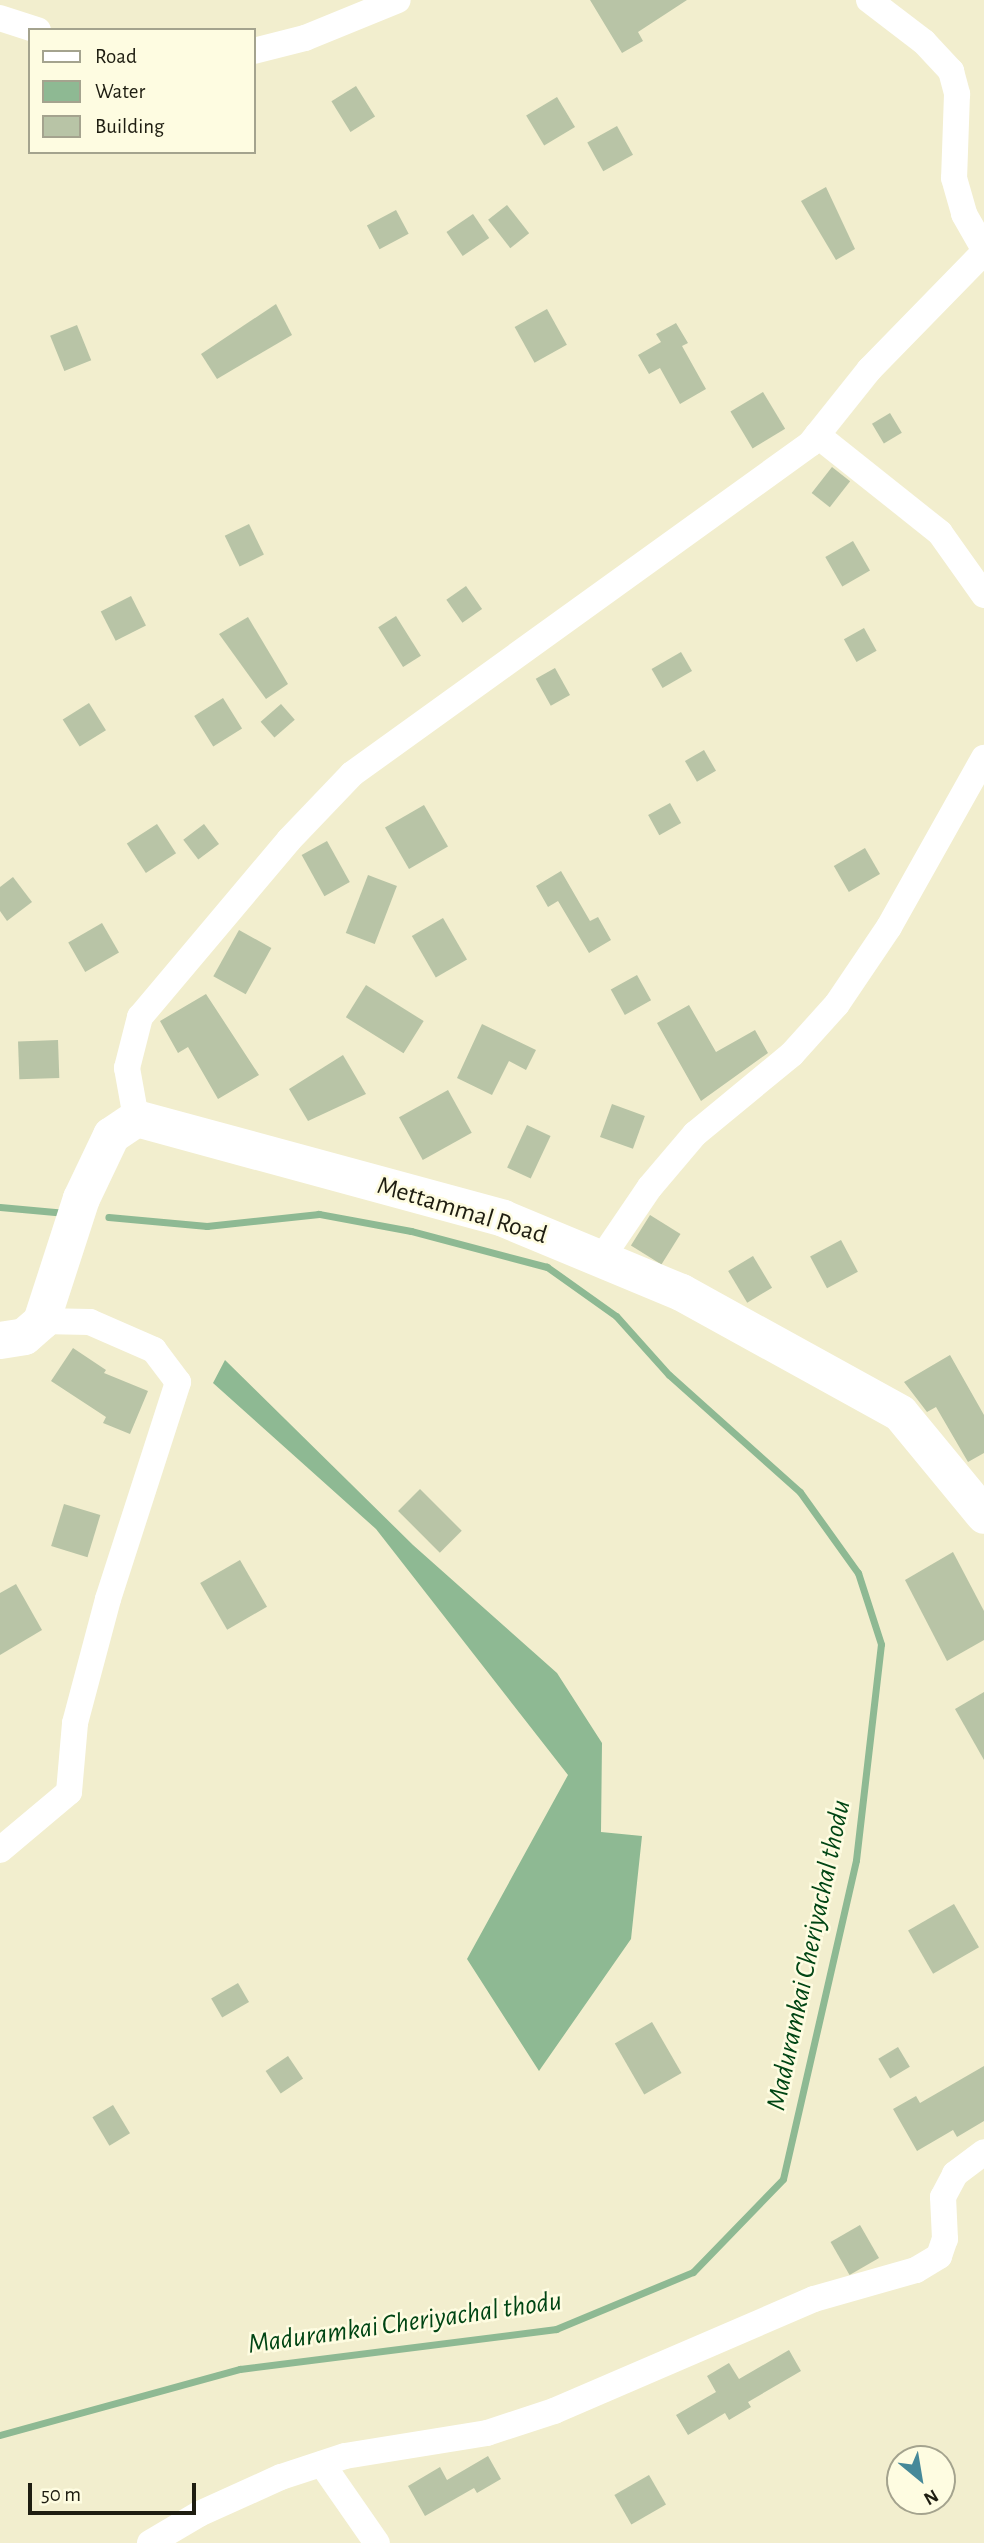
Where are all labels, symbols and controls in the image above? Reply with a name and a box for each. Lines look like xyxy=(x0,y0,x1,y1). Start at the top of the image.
legend xyxy=(28,28,256,154)
text: Road xyxy=(95,46,137,67)
text: Water xyxy=(95,81,145,102)
text: Building xyxy=(95,116,164,137)
street label: Mettammal Road xyxy=(373,1170,551,1252)
water label: Maduramkai Cheriyachal thodu xyxy=(760,1797,858,2113)
water label: Maduramkai Cheriyachal thodu xyxy=(246,2284,564,2362)
north arrow xyxy=(886,2445,956,2515)
scale bar xyxy=(32,2470,200,2514)
text: 50 m xyxy=(41,2484,81,2505)
text: N xyxy=(920,2485,941,2508)

